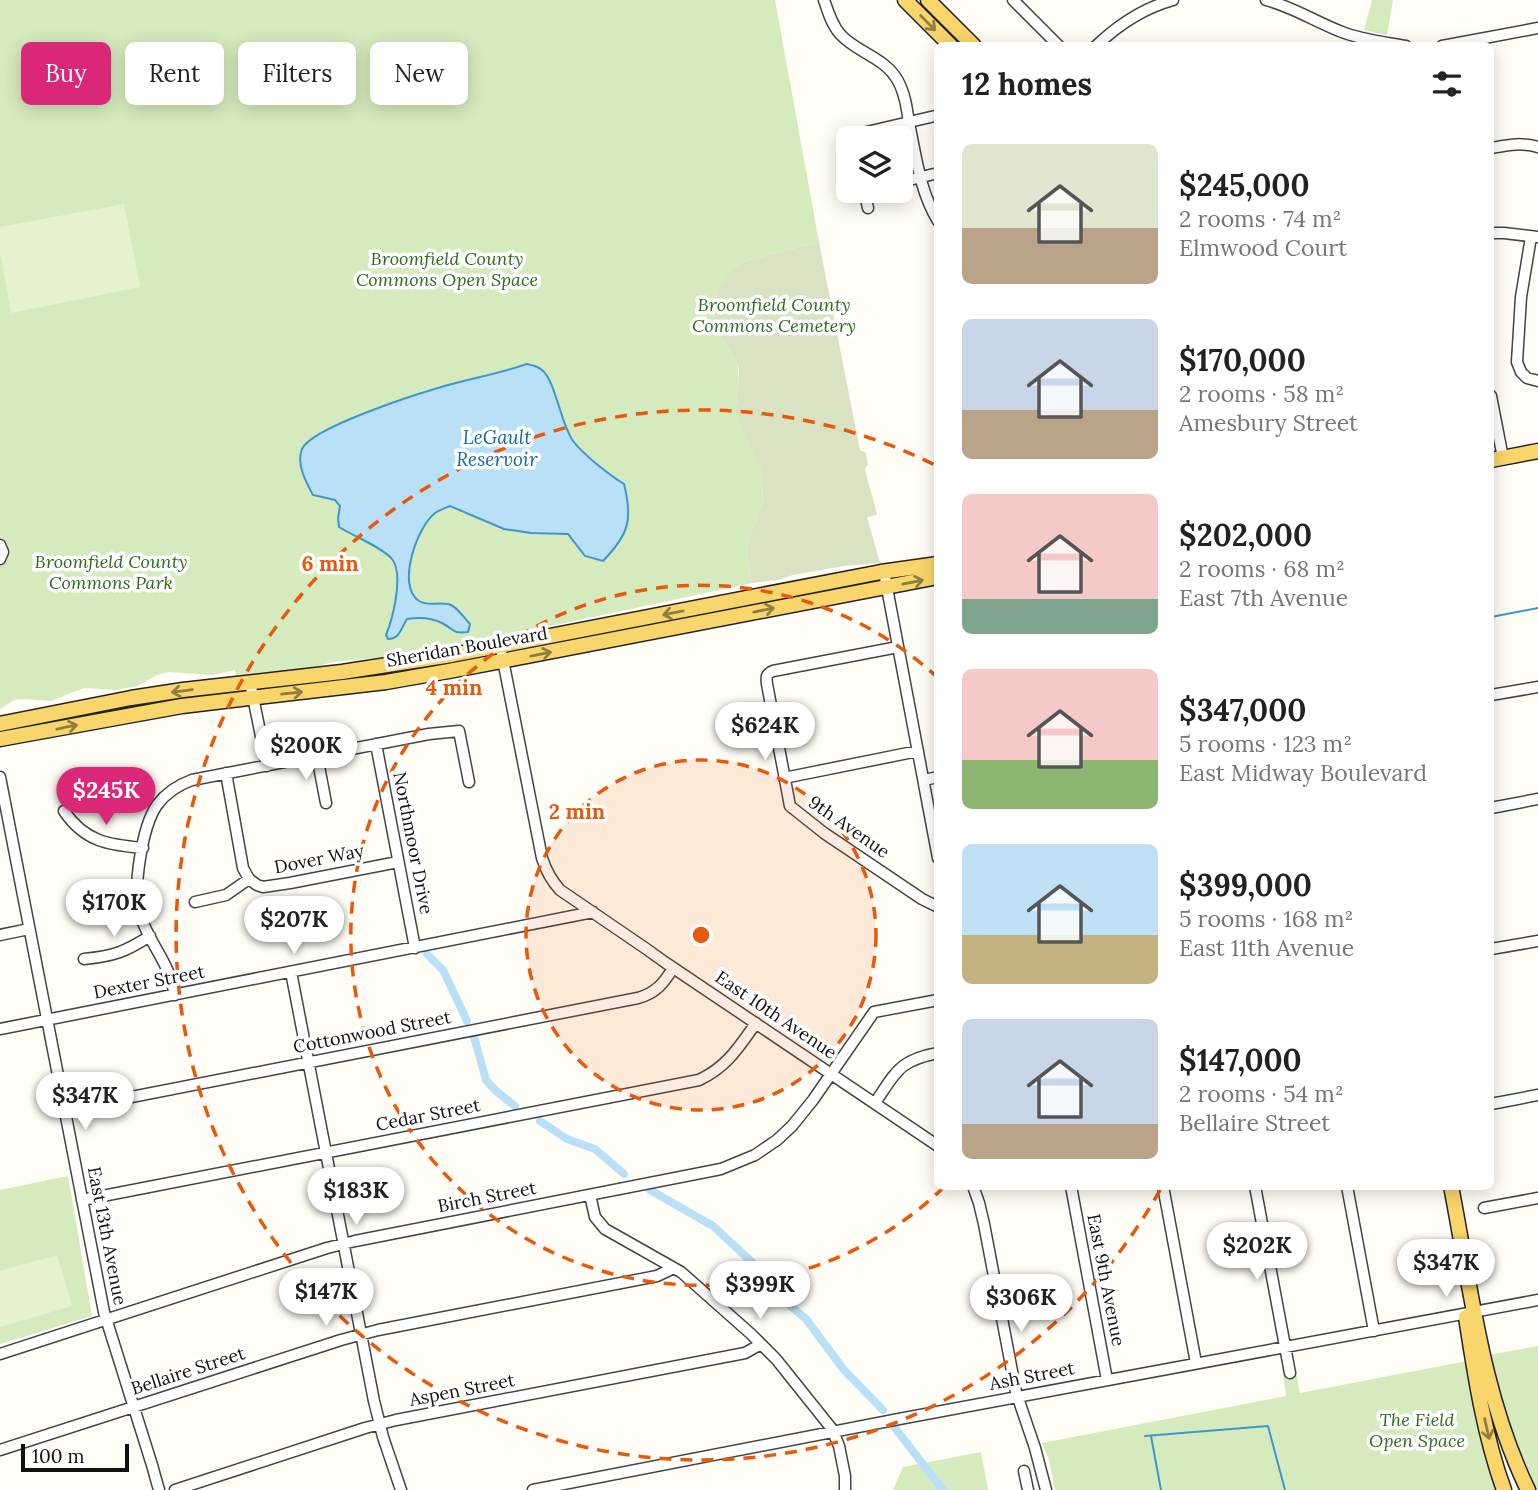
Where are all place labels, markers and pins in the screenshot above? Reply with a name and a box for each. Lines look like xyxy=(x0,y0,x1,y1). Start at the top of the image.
pin: $624K xyxy=(716,702,814,762)
pin: $200K xyxy=(257,722,355,782)
pin: $245K xyxy=(57,768,155,827)
pin: $170K xyxy=(65,880,163,939)
pin: $207K xyxy=(245,897,343,956)
centre of rings xyxy=(689,923,713,947)
pin: $347K xyxy=(36,1072,134,1132)
pin: $183K xyxy=(307,1168,405,1227)
pin: $202K xyxy=(1208,1222,1306,1282)
pin: $347K xyxy=(1397,1240,1495,1299)
pin: $399K xyxy=(711,1262,809,1321)
pin: $147K xyxy=(277,1268,375,1328)
pin: $306K xyxy=(972,1274,1070,1334)

